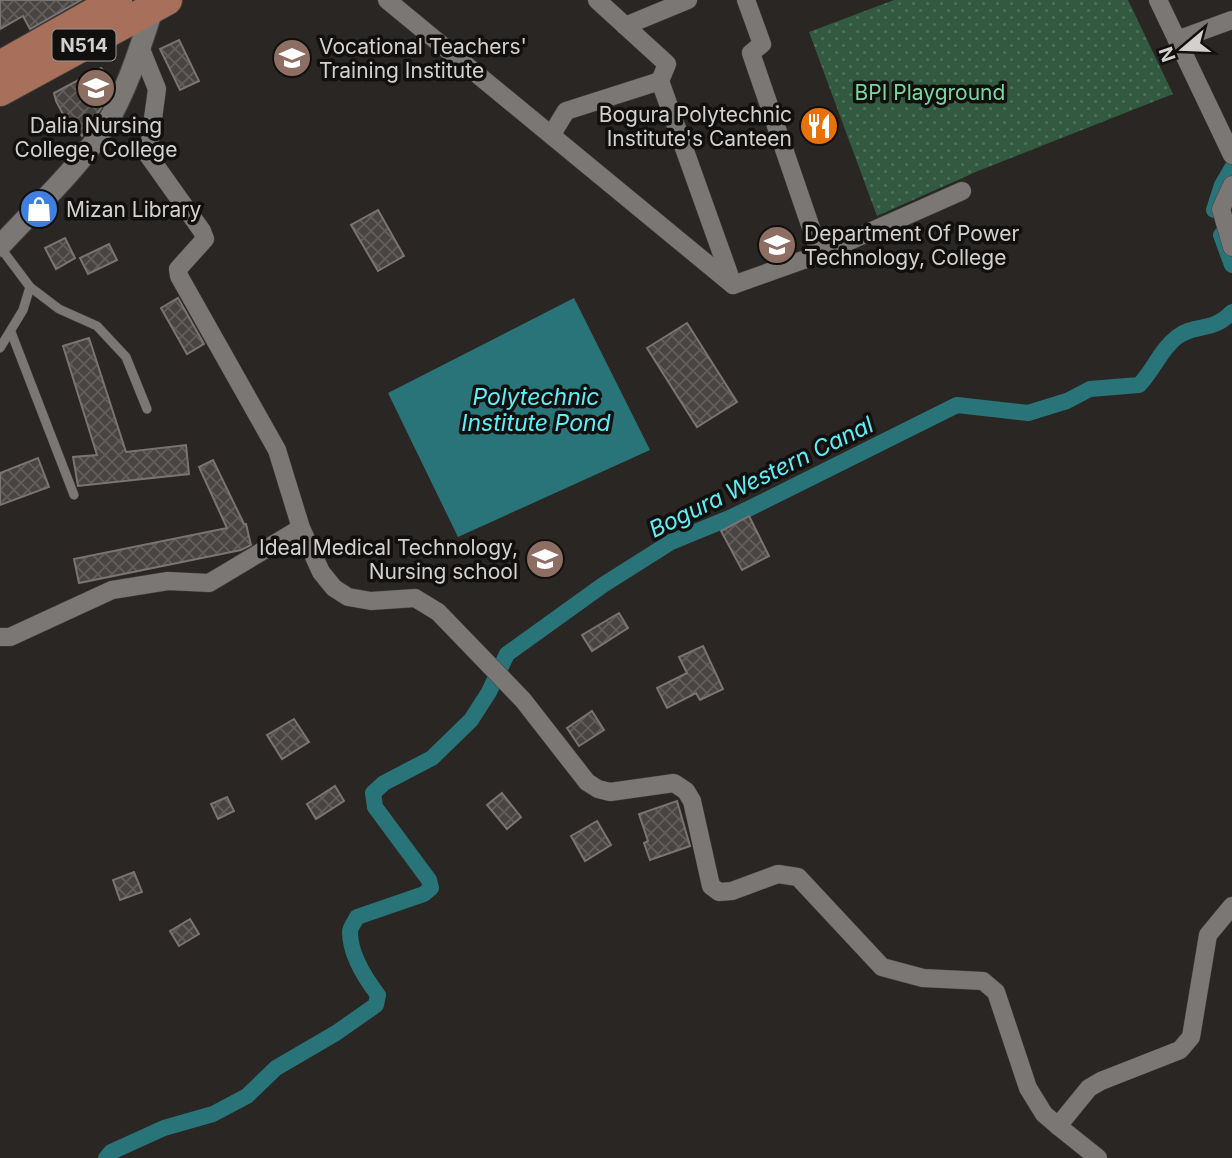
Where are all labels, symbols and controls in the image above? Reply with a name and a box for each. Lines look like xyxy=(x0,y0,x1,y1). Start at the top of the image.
north arrow xyxy=(1148,14,1218,84)
road number: N514 xyxy=(52,30,116,60)
place label: Vocational Teachers' Training Institute xyxy=(319,34,527,83)
school or university icon: Vocational Teachers' Training Institute xyxy=(271,37,313,79)
text: N xyxy=(1154,44,1181,65)
school or university icon: Dalia Nursing College, College xyxy=(75,67,117,109)
park label: BPI Playground xyxy=(855,80,1005,105)
place label: Bogura Polytechnic Institute's Canteen xyxy=(599,102,792,151)
restaurant icon: Bogura Polytechnic Institute's Canteen xyxy=(798,105,840,147)
place label: Dalia Nursing College, College xyxy=(15,113,177,162)
shop icon: Mizan Library xyxy=(18,188,60,230)
place label: Mizan Library xyxy=(66,197,202,222)
place label: Department Of Power Technology, College xyxy=(804,221,1019,270)
school or university icon: Department Of Power Technology, College xyxy=(756,224,798,266)
water label: Polytechnic Institute Pond xyxy=(461,383,612,437)
water label: Bogura Western Canal xyxy=(644,410,878,544)
place label: Ideal Medical Technology, Nursing school xyxy=(259,535,518,584)
school or university icon: Ideal Medical Technology, Nursing school xyxy=(524,538,566,580)

